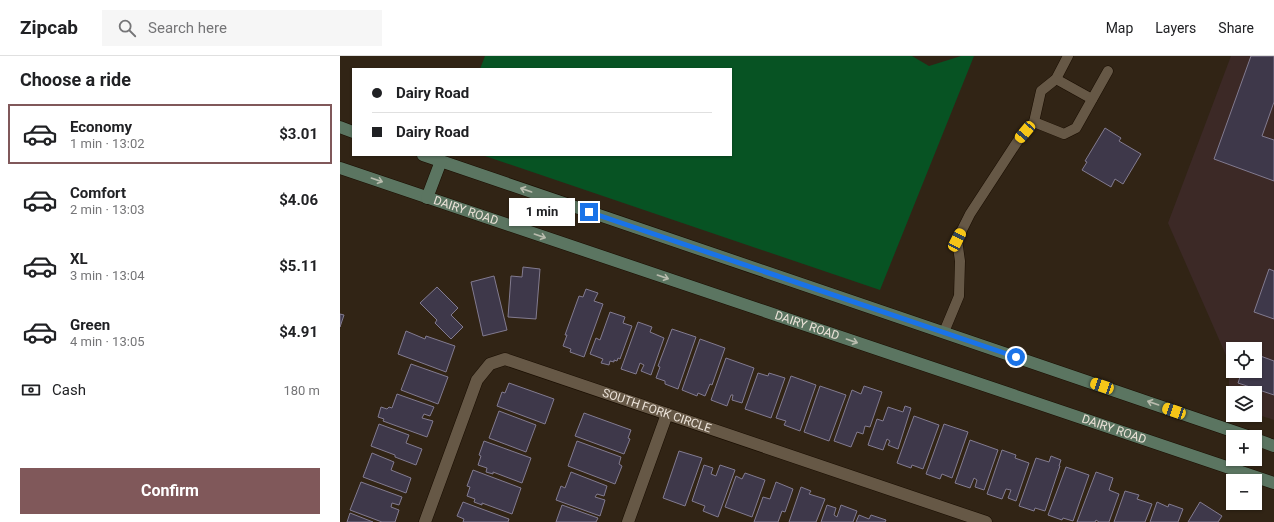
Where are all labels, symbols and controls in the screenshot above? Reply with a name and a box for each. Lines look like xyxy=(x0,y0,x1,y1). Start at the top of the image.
search box xyxy=(102,10,382,46)
text: Zipcab xyxy=(20,16,78,39)
icon: search xyxy=(116,17,138,39)
text: Search here xyxy=(148,19,227,37)
text: Map xyxy=(1106,20,1133,36)
text: Layers xyxy=(1155,20,1196,36)
text: Share xyxy=(1218,20,1254,36)
text: Choose a ride xyxy=(20,69,131,90)
text: Dairy Road xyxy=(396,84,469,102)
icon: car xyxy=(22,116,58,152)
text: Economy xyxy=(70,118,132,136)
car xyxy=(1013,119,1037,145)
text: Dairy Road xyxy=(396,123,469,141)
text: $3.01 xyxy=(279,125,318,143)
text: 1 min · 13:02 xyxy=(70,136,145,151)
one-way arrow xyxy=(370,177,382,185)
icon: car xyxy=(22,182,58,218)
text: Comfort xyxy=(70,184,126,202)
one-way arrow xyxy=(520,186,533,193)
text: $4.06 xyxy=(279,191,318,209)
street label: DAIRY ROAD xyxy=(432,193,500,228)
callout: 1 min xyxy=(509,198,575,226)
text: 2 min · 13:03 xyxy=(70,202,145,217)
route end xyxy=(580,203,598,221)
text: 1 min xyxy=(526,204,558,219)
car xyxy=(946,227,968,253)
one-way arrow xyxy=(533,232,545,240)
icon: car xyxy=(22,248,58,284)
text: XL xyxy=(70,250,88,268)
text: $5.11 xyxy=(279,257,318,275)
text: 3 min · 13:04 xyxy=(70,268,145,283)
one-way arrow xyxy=(656,274,669,281)
street label: DAIRY ROAD xyxy=(773,308,841,343)
icon: car xyxy=(22,314,58,350)
text: Green xyxy=(70,316,110,334)
text: $4.91 xyxy=(279,323,318,341)
text: 4 min · 13:05 xyxy=(70,334,145,349)
one-way arrow xyxy=(846,338,859,345)
map controls xyxy=(1226,342,1262,510)
button: locate xyxy=(1226,342,1262,378)
route start xyxy=(1007,348,1025,366)
car xyxy=(1089,376,1115,396)
icon: cash xyxy=(20,379,42,401)
text: Cash xyxy=(52,381,86,399)
text: 180 m xyxy=(283,383,320,398)
street label: SOUTH FORK CIRCLE xyxy=(600,385,713,435)
button: layers xyxy=(1226,386,1262,422)
one-way arrow xyxy=(1147,399,1159,407)
car xyxy=(1161,401,1187,421)
street label: DAIRY ROAD xyxy=(1080,412,1148,447)
button: + xyxy=(1226,430,1262,466)
button: Confirm xyxy=(20,468,320,514)
button: − xyxy=(1226,474,1262,510)

